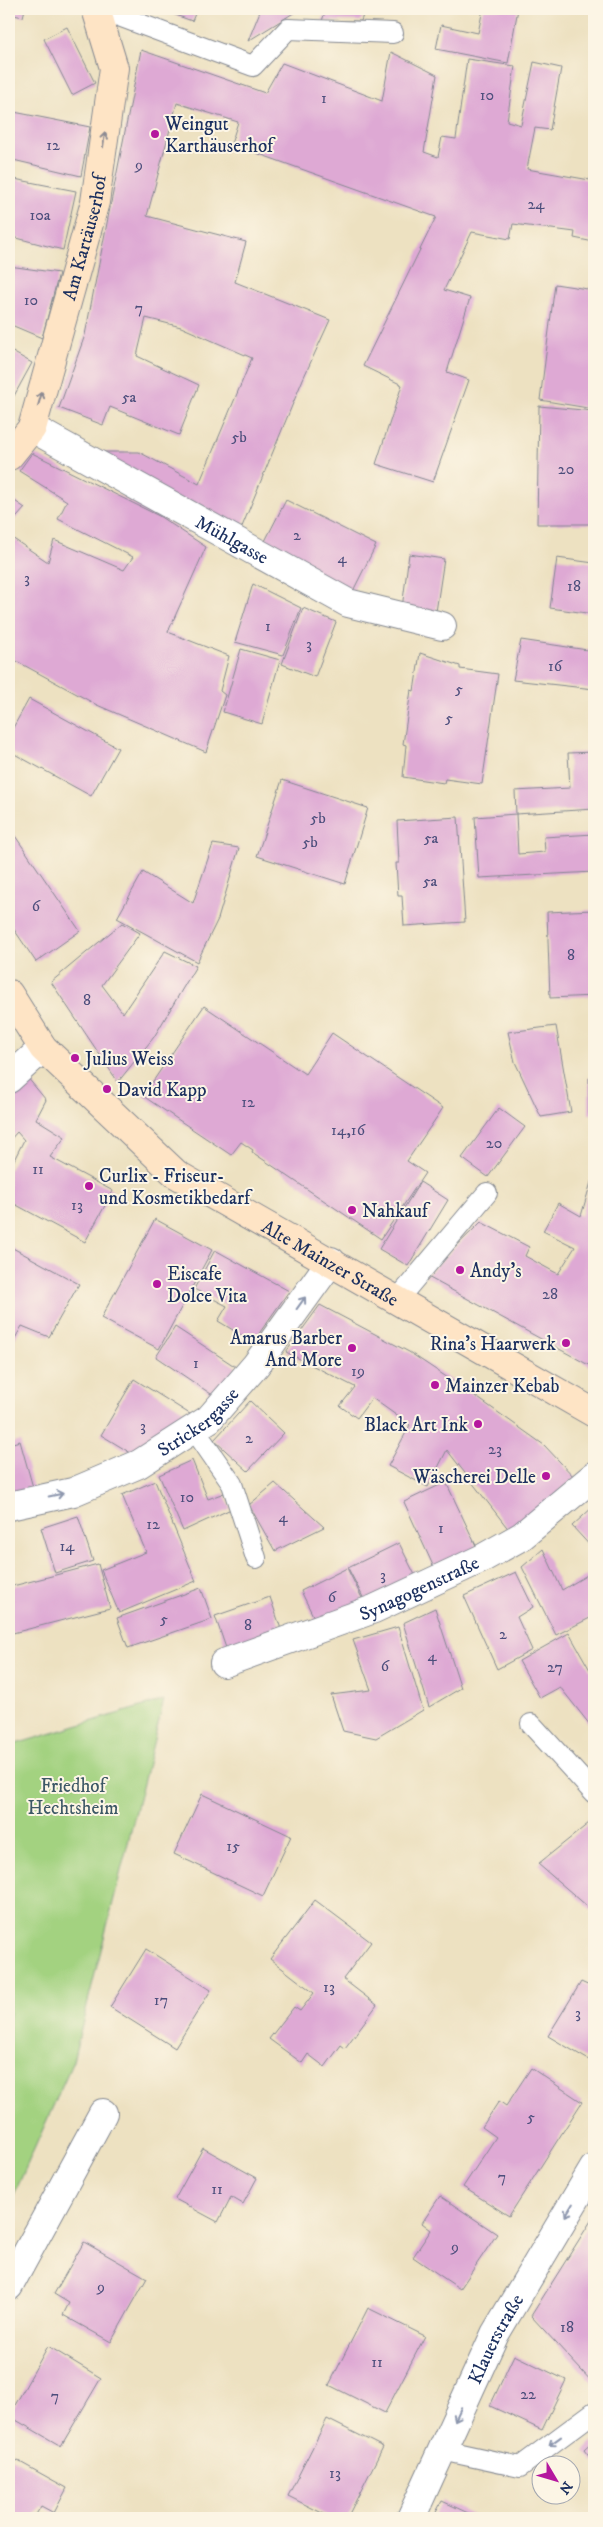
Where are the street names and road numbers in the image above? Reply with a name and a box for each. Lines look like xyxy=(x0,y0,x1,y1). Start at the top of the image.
street label: Am Kartäuserhof xyxy=(58,170,112,303)
street label: Mühlgasse xyxy=(191,511,272,570)
street label: Alte Mainzer Straße xyxy=(257,1215,402,1312)
street label: Strickergasse xyxy=(153,1383,244,1462)
street label: Synagogenstraße xyxy=(356,1552,483,1626)
street label: Klauerstraße xyxy=(464,2290,529,2388)

